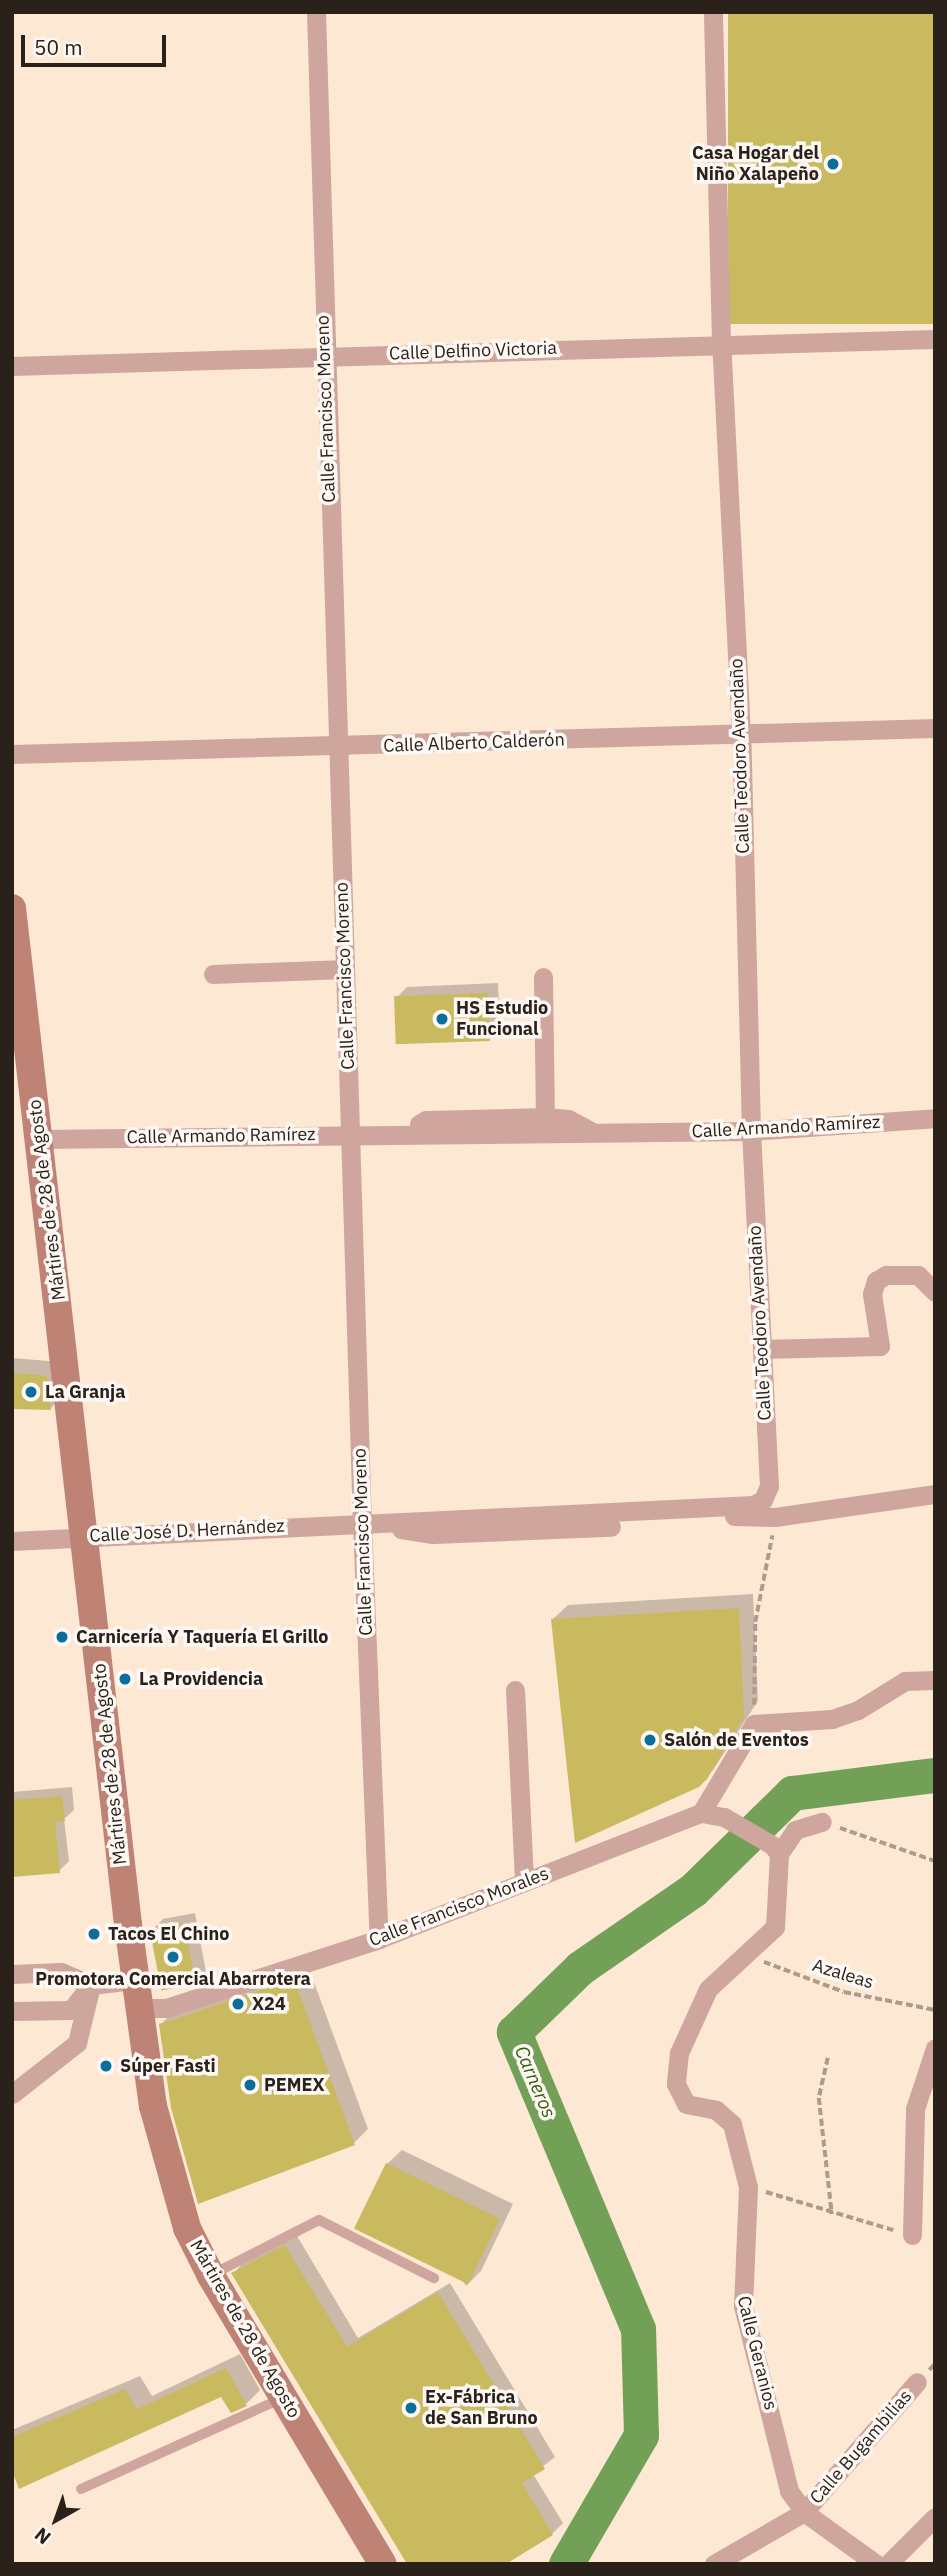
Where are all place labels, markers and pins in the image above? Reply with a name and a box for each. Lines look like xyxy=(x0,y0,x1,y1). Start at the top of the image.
place label: Casa Hogar del Niño Xalapeño xyxy=(692,143,819,186)
marker: Casa Hogar del Niño Xalapeño xyxy=(825,156,841,172)
place label: HS Estudio Funcional xyxy=(456,998,548,1040)
marker: HS Estudio Funcional xyxy=(434,1011,450,1027)
place label: La Granja xyxy=(45,1381,125,1403)
marker: La Granja xyxy=(23,1384,39,1400)
place label: Carnicería Y Taquería El Grillo xyxy=(76,1626,328,1648)
marker: Carnicería Y Taquería El Grillo xyxy=(54,1629,70,1645)
place label: La Providencia xyxy=(139,1668,263,1690)
marker: La Providencia xyxy=(117,1671,133,1687)
place label: Salón de Eventos xyxy=(664,1729,809,1751)
marker: Salón de Eventos xyxy=(642,1732,658,1748)
place label: Tacos El Chino xyxy=(108,1923,229,1945)
marker: Tacos El Chino xyxy=(86,1926,102,1942)
marker: Promotora Comercial Abarrotera xyxy=(165,1949,181,1965)
place label: Promotora Comercial Abarrotera xyxy=(35,1968,311,1990)
place label: X24 xyxy=(252,1993,286,2015)
marker: X24 xyxy=(230,1996,246,2012)
place label: Súper Fasti xyxy=(120,2055,216,2077)
marker: Súper Fasti xyxy=(98,2058,114,2074)
place label: PEMEX xyxy=(264,2074,325,2096)
marker: PEMEX xyxy=(242,2077,258,2093)
place label: Ex-Fábrica de San Bruno xyxy=(425,2387,538,2430)
marker: Ex-Fábrica de San Bruno xyxy=(403,2400,419,2416)

